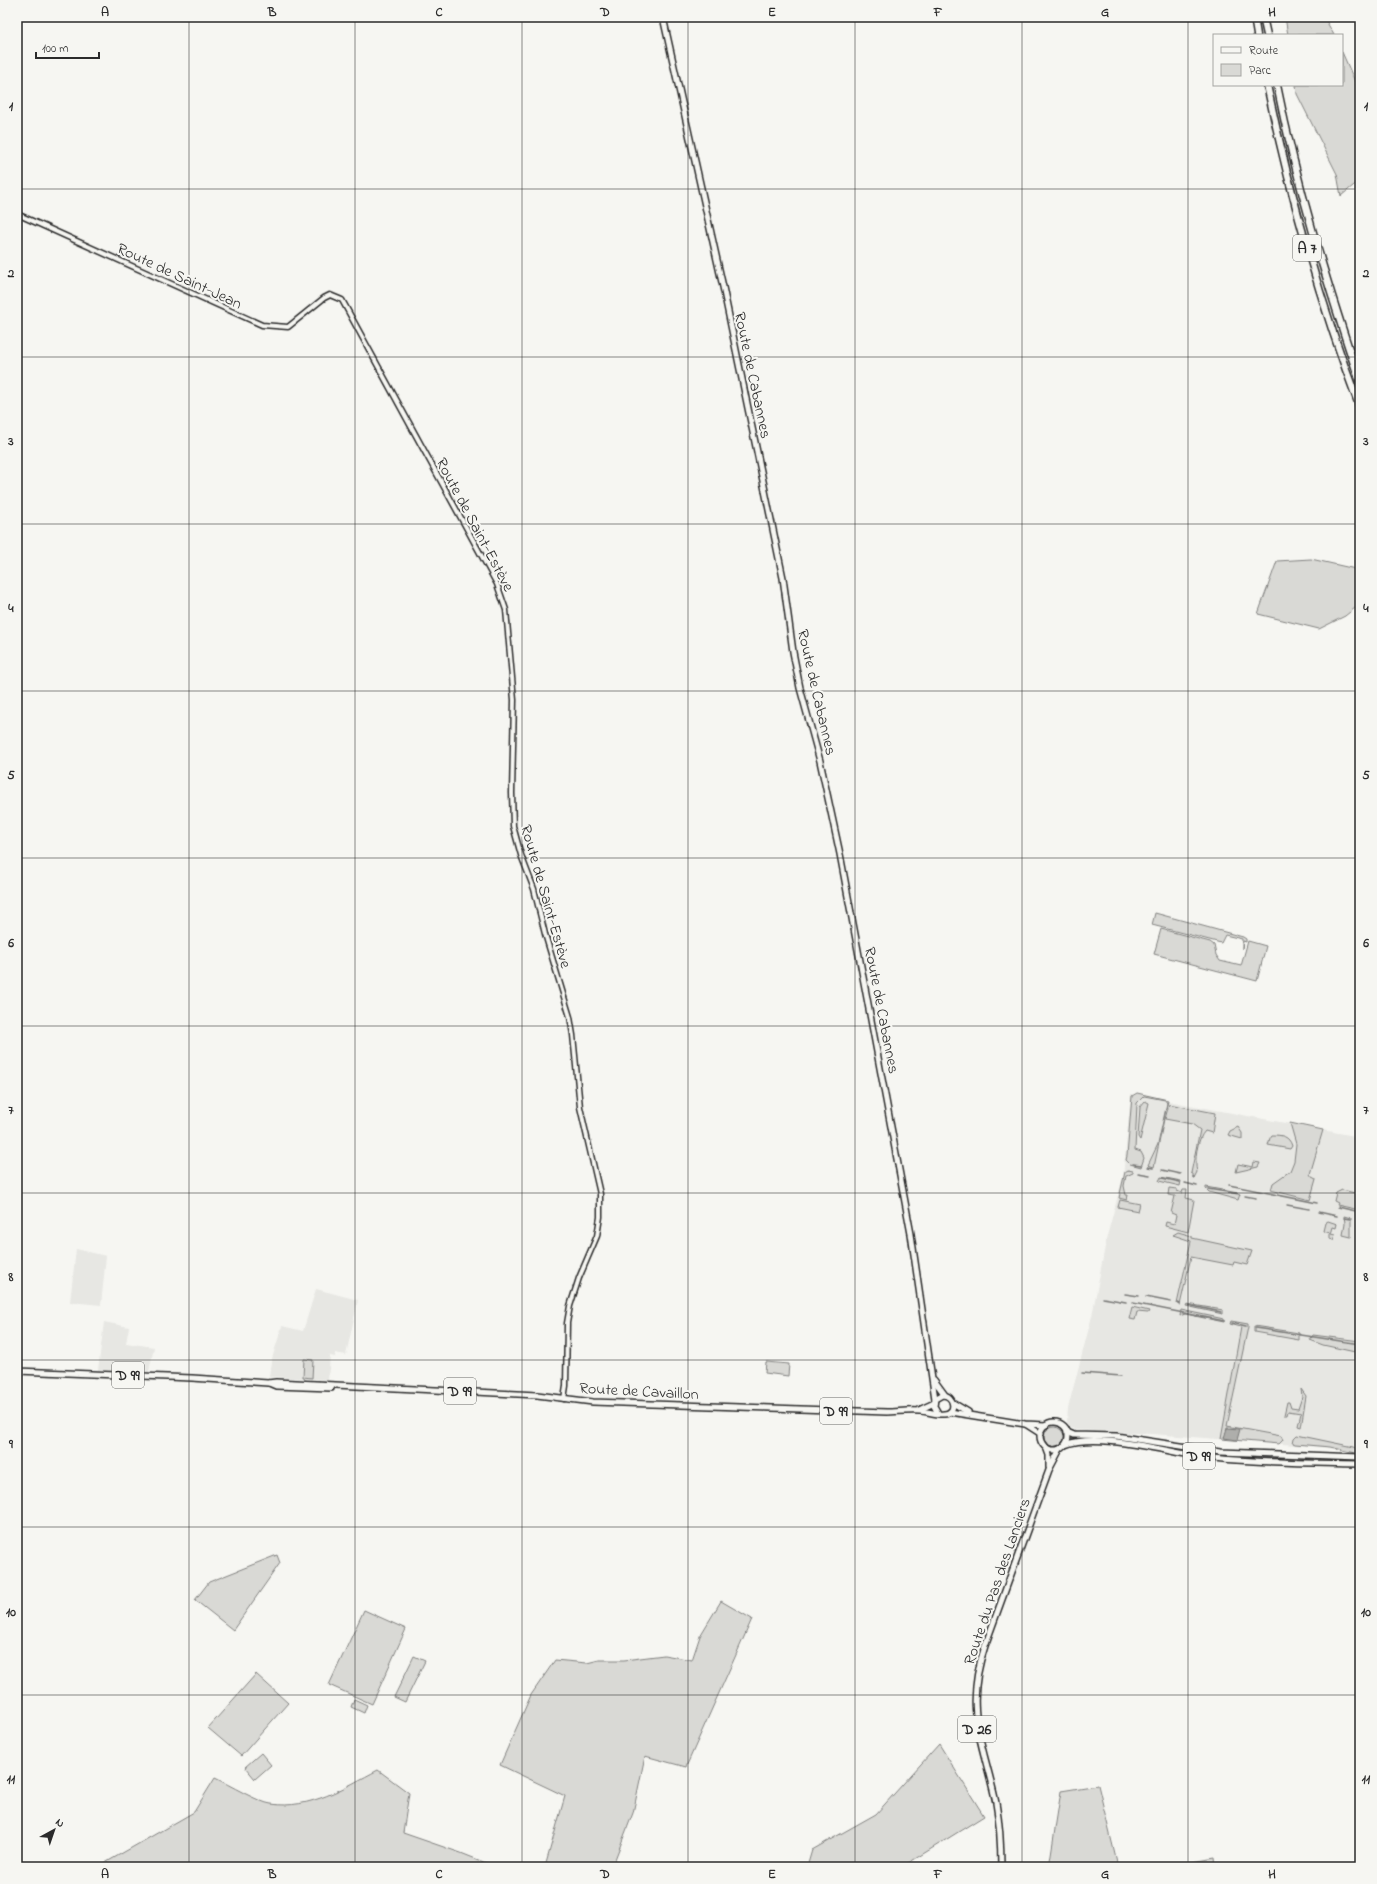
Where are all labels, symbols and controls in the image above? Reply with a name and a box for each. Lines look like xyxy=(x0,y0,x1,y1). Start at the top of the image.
text: A xyxy=(101,3,109,22)
text: B xyxy=(267,3,277,22)
text: C xyxy=(435,3,443,22)
text: D xyxy=(599,3,610,22)
text: E xyxy=(768,3,776,22)
text: F xyxy=(933,3,943,22)
text: G xyxy=(1101,3,1109,22)
text: H xyxy=(1268,3,1276,22)
scale bar xyxy=(36,34,99,60)
legend xyxy=(1213,34,1343,86)
text: 100 m xyxy=(42,40,69,58)
text: Route xyxy=(1249,42,1279,60)
text: Parc xyxy=(1249,62,1271,80)
text: 1 xyxy=(9,97,14,116)
text: 1 xyxy=(1364,97,1369,116)
road number: A 7 xyxy=(1293,235,1321,261)
street label: Route de Saint-Jean xyxy=(113,237,246,316)
text: 2 xyxy=(7,264,15,283)
text: 2 xyxy=(1362,264,1370,283)
street label: Route de Cabannes xyxy=(727,310,777,441)
text: 3 xyxy=(7,432,14,451)
text: 3 xyxy=(1362,432,1369,451)
street label: Route de Saint-Estève xyxy=(429,454,520,597)
text: 4 xyxy=(7,599,14,618)
text: 4 xyxy=(1362,599,1369,618)
street label: Route de Cabannes xyxy=(790,627,842,758)
text: 5 xyxy=(7,766,15,785)
text: 5 xyxy=(1362,766,1370,785)
street label: Route de Saint-Estève xyxy=(513,822,577,972)
text: 6 xyxy=(7,934,14,953)
text: 6 xyxy=(1362,934,1369,953)
street label: Route de Cabannes xyxy=(857,945,905,1076)
text: 7 xyxy=(8,1101,14,1120)
text: 7 xyxy=(1363,1101,1369,1120)
text: 8 xyxy=(8,1268,14,1287)
text: 8 xyxy=(1363,1268,1369,1287)
road number: D 99 xyxy=(112,1362,144,1388)
street label: Route de Cavaillon xyxy=(579,1377,699,1407)
road number: D 99 xyxy=(444,1378,476,1404)
road number: D 99 xyxy=(820,1398,852,1424)
text: 9 xyxy=(8,1435,14,1454)
text: 9 xyxy=(1363,1435,1369,1454)
road number: D 99 xyxy=(1183,1443,1215,1469)
street label: Route du Pas des Lanciers xyxy=(958,1495,1038,1668)
text: 10 xyxy=(6,1603,16,1622)
text: 10 xyxy=(1361,1603,1371,1622)
road number: D 26 xyxy=(958,1716,996,1742)
text: 11 xyxy=(7,1770,16,1789)
text: 11 xyxy=(1362,1770,1371,1789)
north arrow xyxy=(34,1810,74,1850)
text: N xyxy=(52,1815,68,1832)
text: A xyxy=(101,1865,109,1884)
text: B xyxy=(267,1865,277,1884)
text: C xyxy=(435,1865,443,1884)
text: D xyxy=(599,1865,610,1884)
text: E xyxy=(768,1865,776,1884)
text: F xyxy=(933,1865,943,1884)
text: G xyxy=(1101,1865,1109,1884)
text: H xyxy=(1268,1865,1276,1884)

